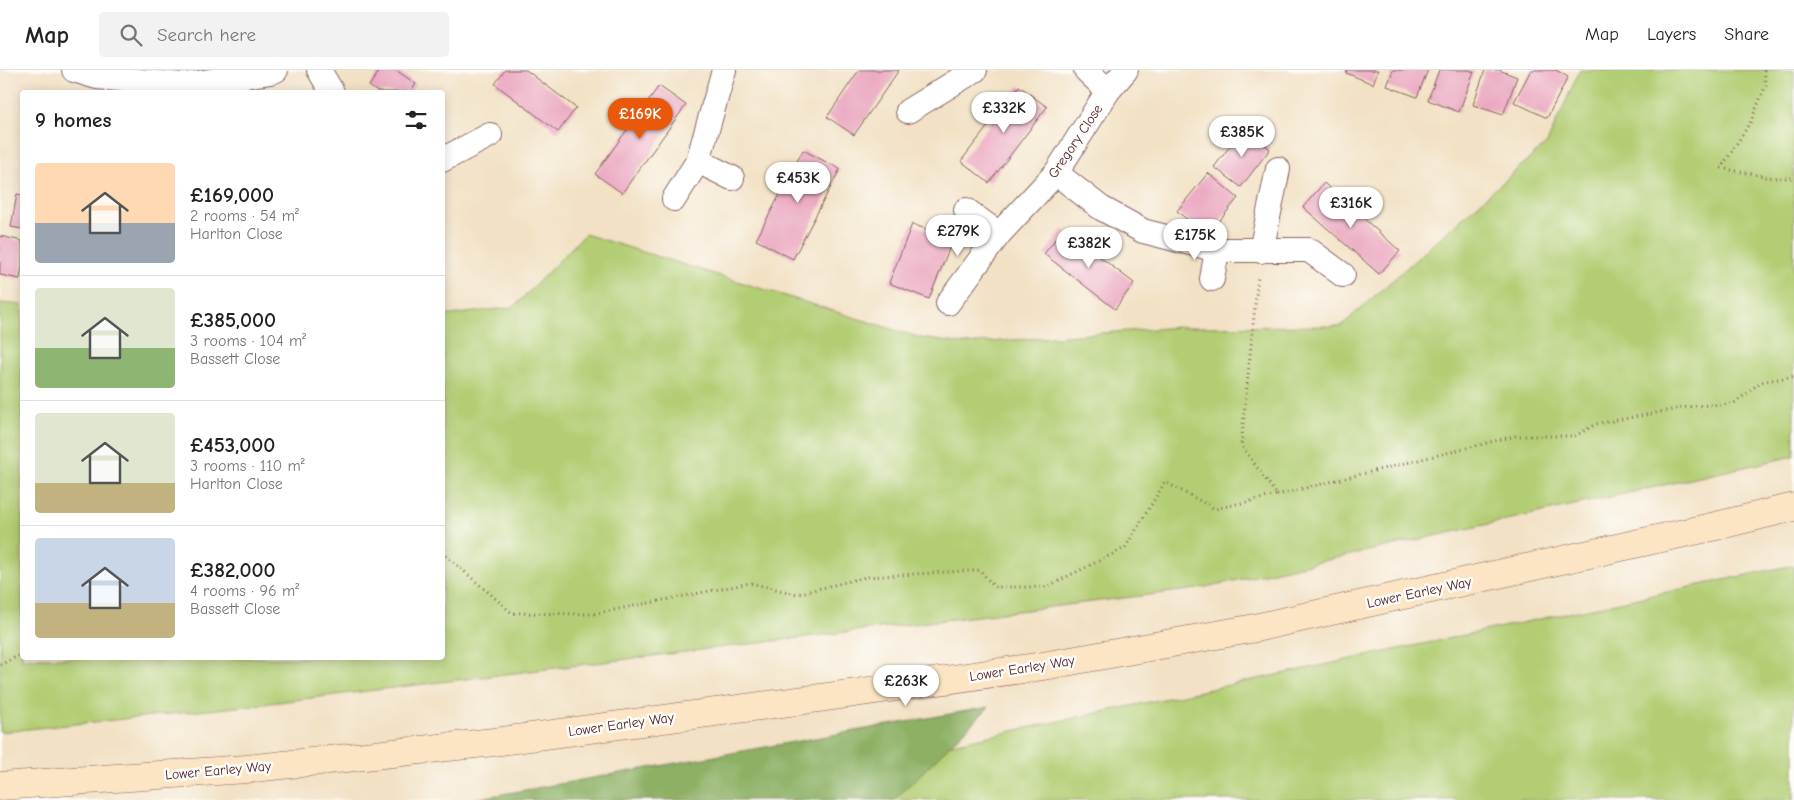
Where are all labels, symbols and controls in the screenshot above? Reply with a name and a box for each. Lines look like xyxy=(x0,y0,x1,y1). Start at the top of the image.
search box xyxy=(99,12,449,57)
text: Map xyxy=(25,21,69,49)
icon: search xyxy=(117,21,145,49)
text: Search here xyxy=(157,24,256,46)
text: Map xyxy=(1585,24,1619,45)
text: Layers xyxy=(1647,24,1696,45)
text: Share xyxy=(1724,24,1769,45)
pin: £332K xyxy=(969,92,1039,134)
pin: £169K xyxy=(605,98,675,140)
text: £332K xyxy=(982,99,1026,117)
street label: Gregory Close xyxy=(1044,101,1106,181)
text: £169K xyxy=(619,105,661,123)
icon: filters xyxy=(402,106,430,134)
text: 9 homes xyxy=(35,108,111,132)
pin: £385K xyxy=(1207,116,1277,158)
text: £385K xyxy=(1220,123,1264,141)
pin: £453K xyxy=(763,162,833,204)
text: £453K xyxy=(776,169,820,187)
icon: home xyxy=(75,183,135,243)
text: £169,000 xyxy=(190,183,274,207)
pin: £316K xyxy=(1316,186,1386,229)
text: £316K xyxy=(1330,194,1372,212)
text: 2 rooms · 54 m² xyxy=(190,207,299,225)
pin: £279K xyxy=(923,214,993,257)
pin: £175K xyxy=(1160,218,1230,261)
text: £279K xyxy=(937,222,979,240)
text: Harlton Close xyxy=(190,225,283,243)
pin: £382K xyxy=(1054,226,1124,269)
text: £175K xyxy=(1174,226,1216,244)
text: £382K xyxy=(1067,234,1111,252)
icon: home xyxy=(75,308,135,368)
text: £385,000 xyxy=(190,308,276,332)
text: 3 rooms · 104 m² xyxy=(190,332,306,350)
text: Bassett Close xyxy=(190,350,280,368)
icon: home xyxy=(75,433,135,493)
text: £453,000 xyxy=(190,433,275,457)
text: 3 rooms · 110 m² xyxy=(190,457,305,475)
text: Harlton Close xyxy=(190,475,283,493)
icon: home xyxy=(75,558,135,618)
text: £382,000 xyxy=(190,558,275,582)
street label: Lower Earley Way xyxy=(1365,573,1474,612)
text: 4 rooms · 96 m² xyxy=(190,582,299,600)
text: Bassett Close xyxy=(190,600,280,618)
street label: Lower Earley Way xyxy=(968,652,1077,685)
pin: £263K xyxy=(871,664,941,707)
text: £263K xyxy=(884,672,928,690)
street label: Lower Earley Way xyxy=(567,709,676,740)
street label: Lower Earley Way xyxy=(164,757,272,784)

